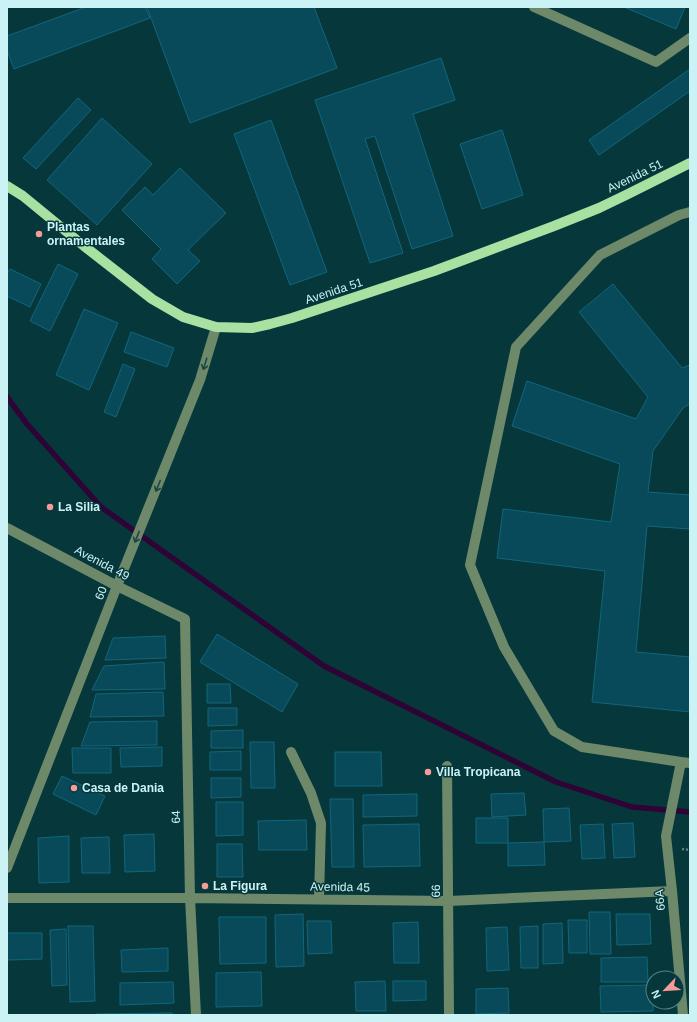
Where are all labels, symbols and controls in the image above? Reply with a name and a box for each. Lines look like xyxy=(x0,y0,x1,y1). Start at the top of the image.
street label: Avenida 51 xyxy=(605,156,665,195)
place label: Plantas ornamentales xyxy=(47,220,125,248)
marker: Plantas ornamentales xyxy=(34,229,44,239)
street label: Avenida 51 xyxy=(303,275,365,307)
one-way arrow xyxy=(201,358,208,371)
one-way arrow xyxy=(153,479,161,491)
place label: La Silia xyxy=(58,500,100,514)
marker: La Silia xyxy=(45,502,55,512)
one-way arrow xyxy=(133,530,141,542)
street label: Avenida 49 xyxy=(72,543,132,583)
street label: 60 xyxy=(92,584,110,602)
place label: Villa Tropicana xyxy=(436,765,521,779)
marker: Villa Tropicana xyxy=(423,767,433,777)
place label: Casa de Dania xyxy=(82,781,164,795)
marker: Casa de Dania xyxy=(69,783,79,793)
street label: 64 xyxy=(169,810,183,824)
place label: La Figura xyxy=(213,879,267,893)
street label: Avenida 45 xyxy=(310,879,370,895)
marker: La Figura xyxy=(200,881,210,891)
street label: 66 xyxy=(429,884,443,898)
street label: 66A xyxy=(652,889,668,911)
north arrow xyxy=(645,970,685,1010)
text: N xyxy=(649,988,663,1000)

